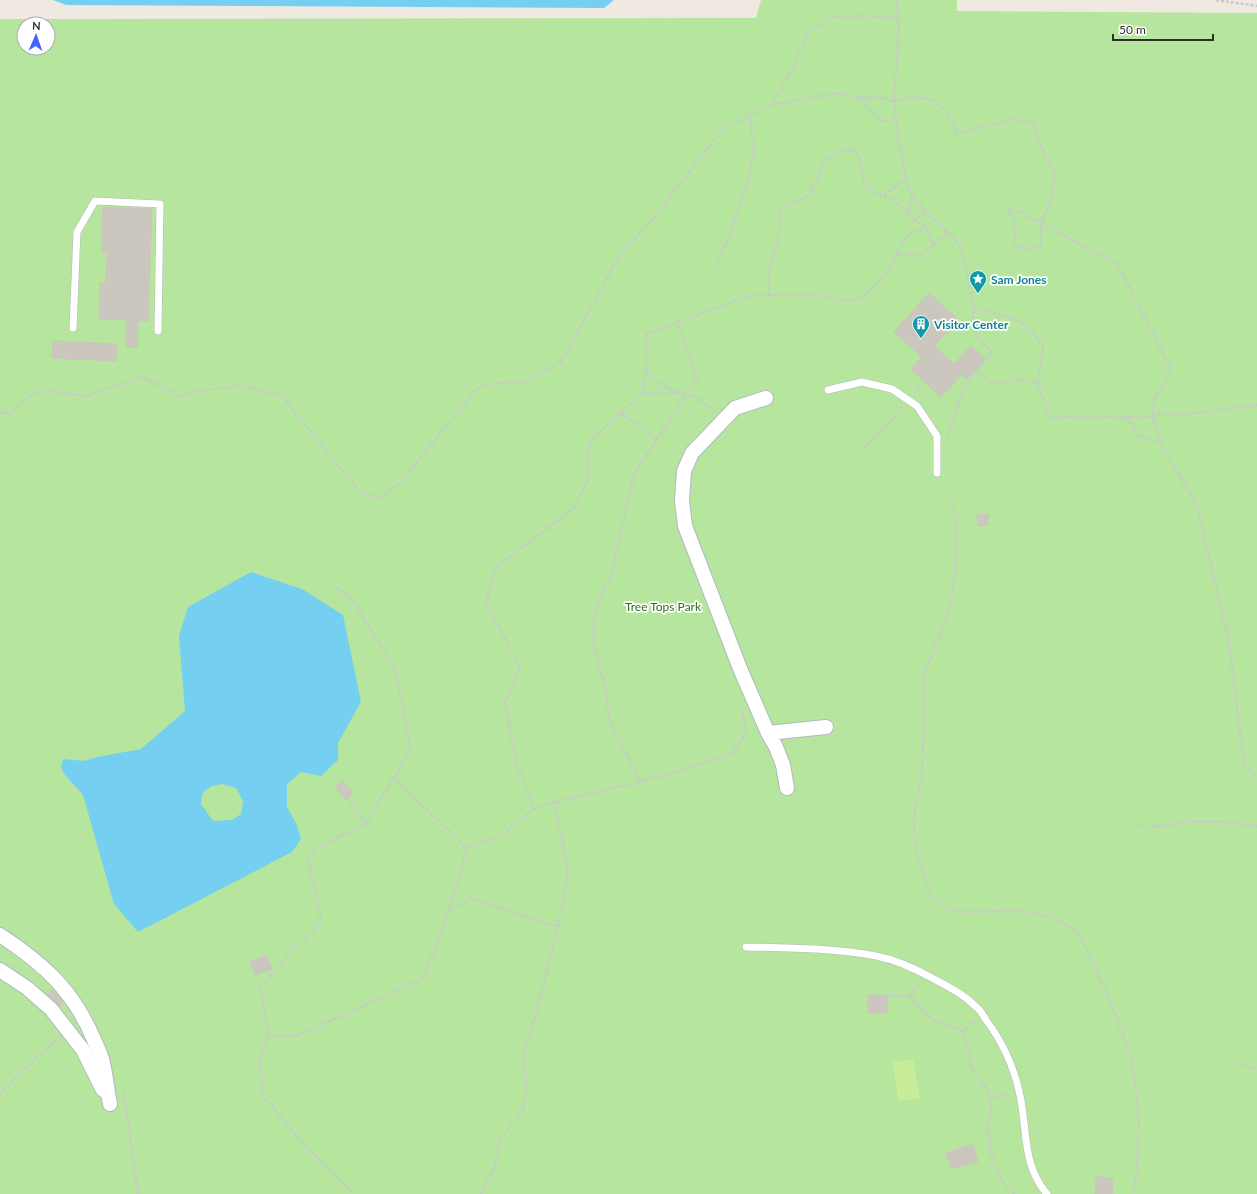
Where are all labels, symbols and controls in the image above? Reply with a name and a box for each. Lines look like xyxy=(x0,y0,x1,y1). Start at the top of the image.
north arrow xyxy=(16,16,56,56)
scale bar xyxy=(1113,16,1213,42)
text: N xyxy=(32,19,41,32)
text: 50 m xyxy=(1119,22,1146,37)
place icon: Sam Jones xyxy=(968,269,988,294)
place label: Sam Jones xyxy=(991,272,1047,287)
building icon: Visitor Center xyxy=(911,314,931,339)
place label: Visitor Center xyxy=(933,317,1009,332)
park label: Tree Tops Park xyxy=(625,599,702,614)

